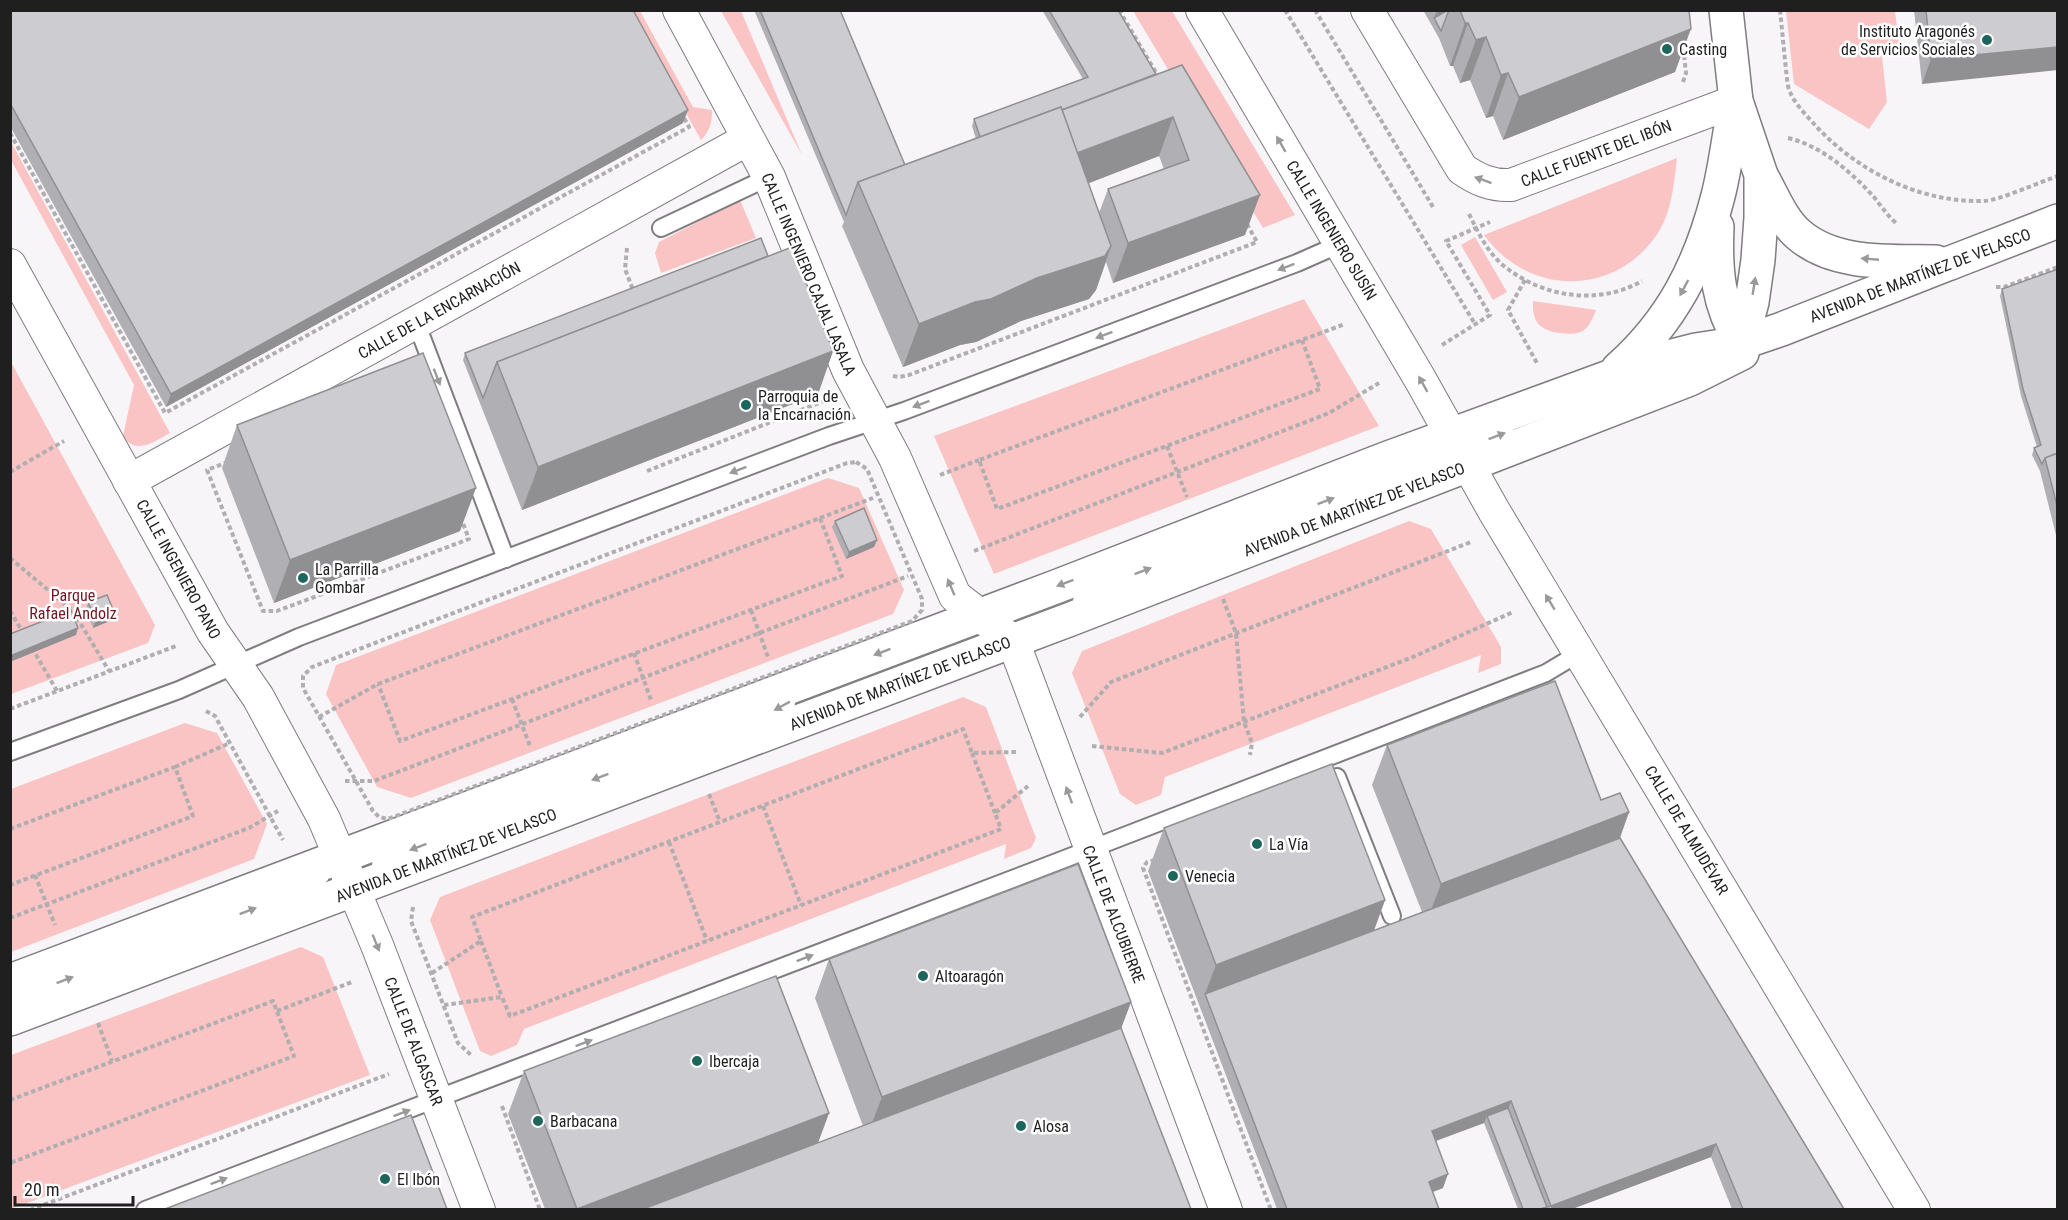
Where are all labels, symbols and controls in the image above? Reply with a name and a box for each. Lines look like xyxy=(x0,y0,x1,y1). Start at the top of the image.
place label: Instituto Aragonés de Servicios Sociales xyxy=(1841,22,1975,59)
marker: Instituto Aragonés de Servicios Sociales xyxy=(1980,33,1994,47)
place label: Casting xyxy=(1679,40,1727,59)
marker: Casting xyxy=(1660,42,1674,56)
street label: CALLE FUENTE DEL IBÓN xyxy=(1518,115,1674,191)
one-way arrow xyxy=(1276,136,1287,152)
street label: CALLE INGENIERO SUSÍN xyxy=(1282,157,1381,304)
street label: CALLE INGENIERO CAJAL LASALA xyxy=(757,170,860,378)
one-way arrow xyxy=(1474,175,1492,185)
street label: AVENIDA DE MARTÍNEZ DE VELASCO xyxy=(1807,224,2033,326)
one-way arrow xyxy=(1861,255,1880,264)
street label: CALLE DE LA ENCARNACIÓN xyxy=(354,257,524,363)
one-way arrow xyxy=(1277,263,1295,272)
one-way arrow xyxy=(1750,277,1759,296)
one-way arrow xyxy=(1679,280,1689,297)
one-way arrow xyxy=(1094,331,1112,341)
one-way arrow xyxy=(433,368,442,386)
one-way arrow xyxy=(1418,376,1429,392)
place label: Parroquia de la Encarnación xyxy=(758,387,851,424)
marker: Parroquia de la Encarnación xyxy=(739,398,753,412)
one-way arrow xyxy=(912,400,930,409)
one-way arrow xyxy=(1488,430,1506,440)
street label: AVENIDA DE MARTÍNEZ DE VELASCO xyxy=(1241,458,1467,560)
one-way arrow xyxy=(729,466,747,476)
street label: CALLE INGENIERO PANO xyxy=(132,496,225,642)
one-way arrow xyxy=(1317,496,1335,506)
place label: La Parrilla Gombar xyxy=(315,560,379,597)
one-way arrow xyxy=(1135,566,1153,576)
marker: La Parrilla Gombar xyxy=(296,571,310,585)
one-way arrow xyxy=(946,578,955,596)
one-way arrow xyxy=(1056,579,1074,589)
park label: Parque Rafael Andolz xyxy=(29,586,117,623)
one-way arrow xyxy=(1545,594,1556,610)
street label: AVENIDA DE MARTÍNEZ DE VELASCO xyxy=(787,632,1013,734)
one-way arrow xyxy=(873,647,891,657)
one-way arrow xyxy=(773,701,790,711)
street label: CALLE DE ALMUDÉVAR xyxy=(1641,762,1733,899)
one-way arrow xyxy=(591,773,609,783)
one-way arrow xyxy=(1064,785,1074,803)
street label: AVENIDA DE MARTÍNEZ DE VELASCO xyxy=(333,804,559,906)
place label: La Vía xyxy=(1269,835,1308,854)
marker: La Vía xyxy=(1250,837,1264,851)
one-way arrow xyxy=(409,842,427,852)
street label: CALLE DE ALCUBIERRE xyxy=(1079,843,1149,986)
place label: Venecia xyxy=(1185,867,1235,886)
marker: Venecia xyxy=(1166,869,1180,883)
one-way arrow xyxy=(239,905,257,915)
one-way arrow xyxy=(371,935,381,953)
one-way arrow xyxy=(796,953,814,962)
place label: Altoaragón xyxy=(935,967,1004,986)
marker: Altoaragón xyxy=(916,969,930,983)
one-way arrow xyxy=(56,974,74,984)
street label: CALLE DE ALGASCAR xyxy=(380,974,447,1109)
one-way arrow xyxy=(575,1037,593,1047)
place label: Ibercaja xyxy=(709,1052,759,1071)
marker: Ibercaja xyxy=(690,1054,704,1068)
one-way arrow xyxy=(393,1107,411,1117)
place label: Barbacana xyxy=(550,1112,617,1131)
marker: Barbacana xyxy=(531,1114,545,1128)
place label: Alosa xyxy=(1033,1117,1069,1136)
marker: Alosa xyxy=(1014,1119,1028,1133)
scale bar xyxy=(15,1169,134,1207)
place label: El Ibón xyxy=(397,1170,440,1189)
marker: El Ibón xyxy=(378,1172,392,1186)
one-way arrow xyxy=(211,1176,229,1186)
text: 20 m xyxy=(24,1179,59,1200)

